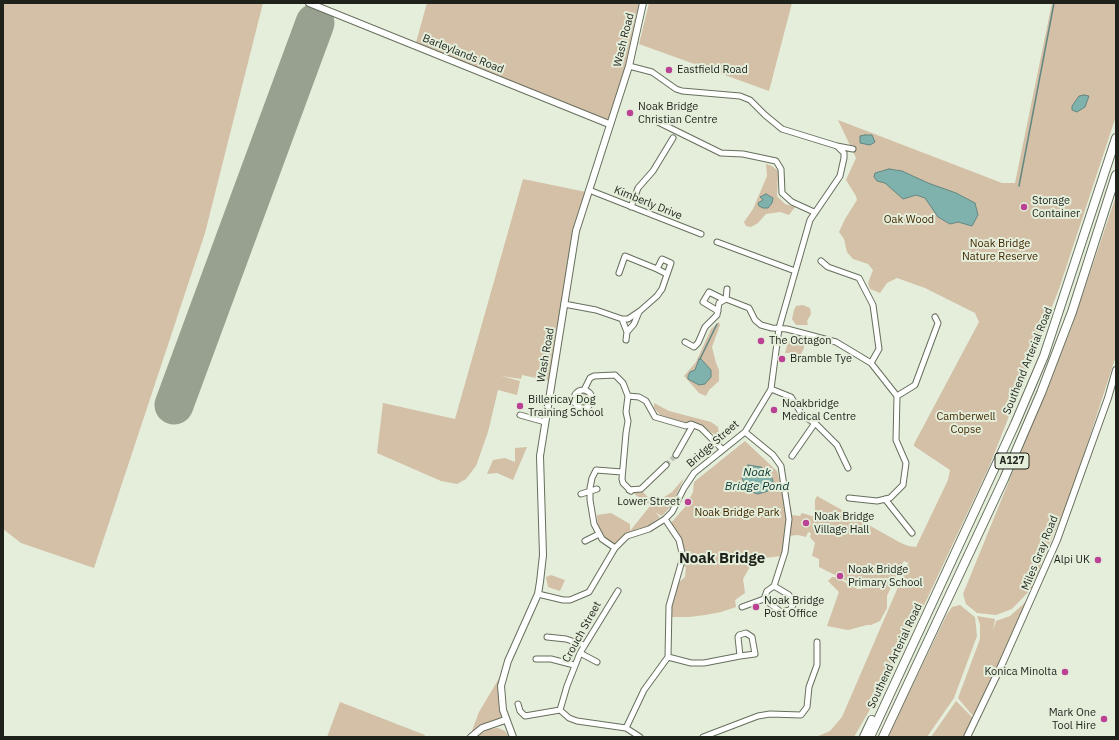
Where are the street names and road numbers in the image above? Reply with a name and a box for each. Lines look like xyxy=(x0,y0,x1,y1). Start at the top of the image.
street label: Wash Road xyxy=(611,12,637,68)
street label: Barleylands Road xyxy=(421,32,505,76)
street label: Kimberly Drive xyxy=(612,183,684,223)
street label: Southend Arterial Road xyxy=(1000,305,1056,417)
street label: Wash Road xyxy=(535,327,557,383)
street label: Bridge Street xyxy=(684,418,742,470)
road number: A127 xyxy=(995,453,1029,469)
street label: Miles Gray Road xyxy=(1019,514,1061,592)
street label: Crouch Street xyxy=(560,599,604,665)
street label: Southend Arterial Road xyxy=(865,601,925,711)

